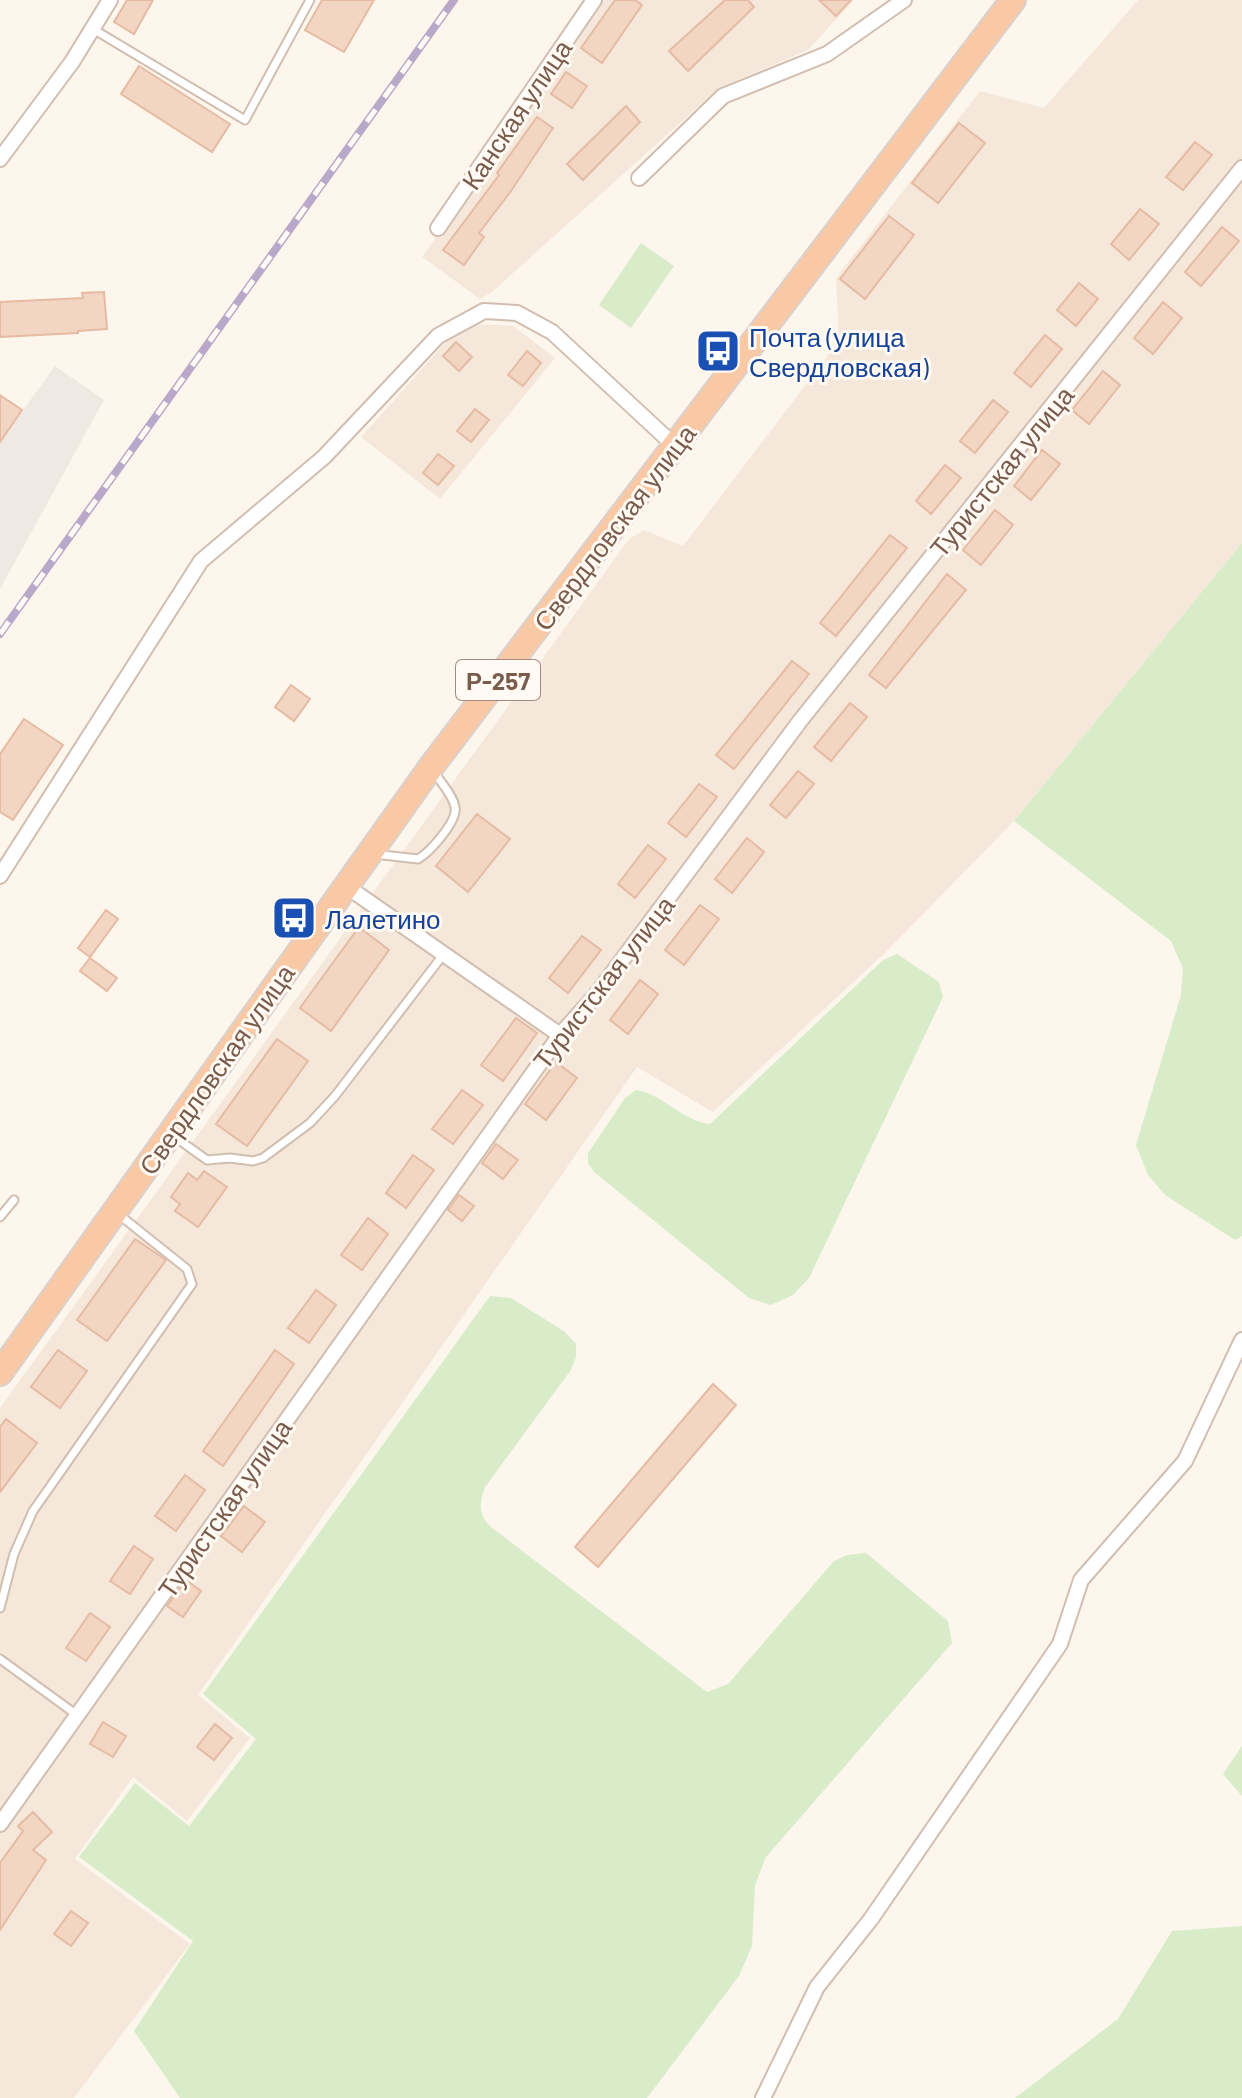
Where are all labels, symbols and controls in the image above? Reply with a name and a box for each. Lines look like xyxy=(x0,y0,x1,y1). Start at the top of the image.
street label: Канская улица xyxy=(454,33,578,195)
place label: Почта (улица Свердловская) xyxy=(749,321,929,382)
bus stop icon: Почта (улица Свердловская) xyxy=(694,327,742,375)
street label: Туристская улица xyxy=(923,379,1080,563)
street label: Свердловская улица xyxy=(527,418,702,636)
road number: Р-257 xyxy=(456,660,540,700)
street label: Туристская улица xyxy=(526,889,680,1075)
bus stop icon: Лалетино xyxy=(270,894,318,942)
place label: Лалетино xyxy=(325,903,441,934)
street label: Свердловская улица xyxy=(132,958,301,1180)
street label: Туристская улица xyxy=(151,1412,297,1603)

